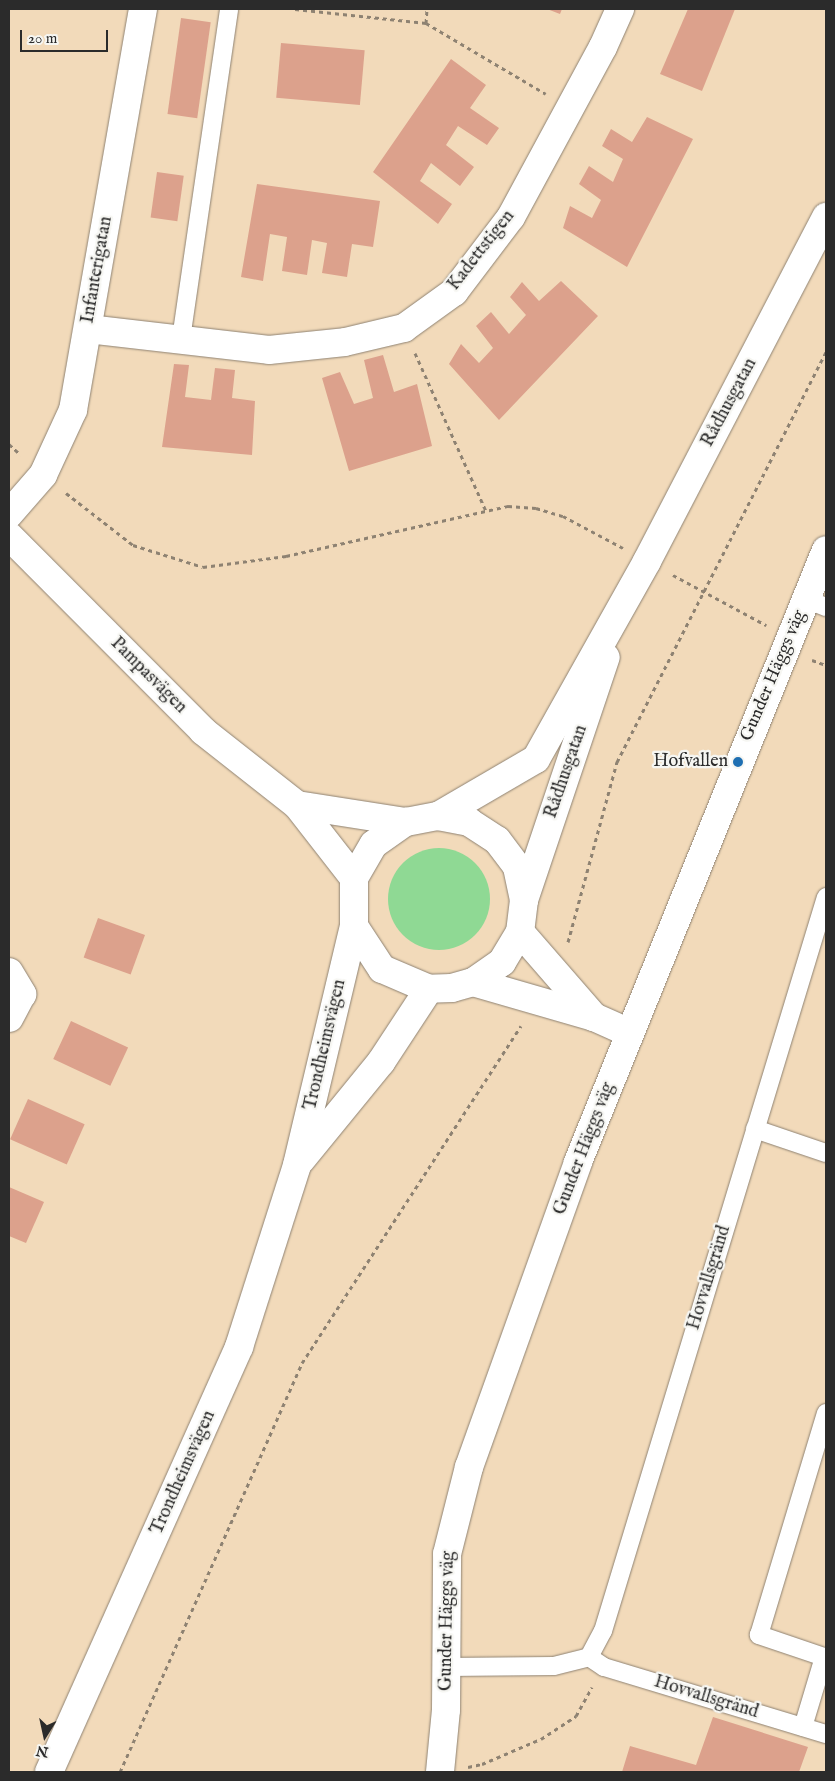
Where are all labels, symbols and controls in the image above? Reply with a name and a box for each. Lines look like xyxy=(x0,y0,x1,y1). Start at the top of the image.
scale bar xyxy=(22,20,110,52)
text: 20 m xyxy=(28,29,57,48)
street label: Kadettstigen xyxy=(444,207,520,295)
street label: Infanterigatan xyxy=(78,215,118,325)
street label: Rådhusgatan xyxy=(698,355,762,451)
street label: Gunder Häggs väg xyxy=(737,607,811,745)
street label: Pampasvägen xyxy=(105,633,191,719)
street label: Rådhusgatan xyxy=(541,723,593,821)
place label: Hofvallen xyxy=(653,751,728,773)
marker: Hofvallen xyxy=(732,756,744,768)
street label: Trondheimsvägen xyxy=(300,978,352,1112)
street label: Gunder Häggs väg xyxy=(550,1080,620,1218)
street label: Hovvallsgränd xyxy=(684,1223,736,1333)
street label: Trondheimsvägen xyxy=(147,1408,221,1538)
street label: Gunder Häggs väg xyxy=(436,1551,460,1691)
street label: Hovvallsgränd xyxy=(651,1672,761,1724)
north arrow xyxy=(20,1711,70,1761)
text: N xyxy=(35,1741,50,1761)

